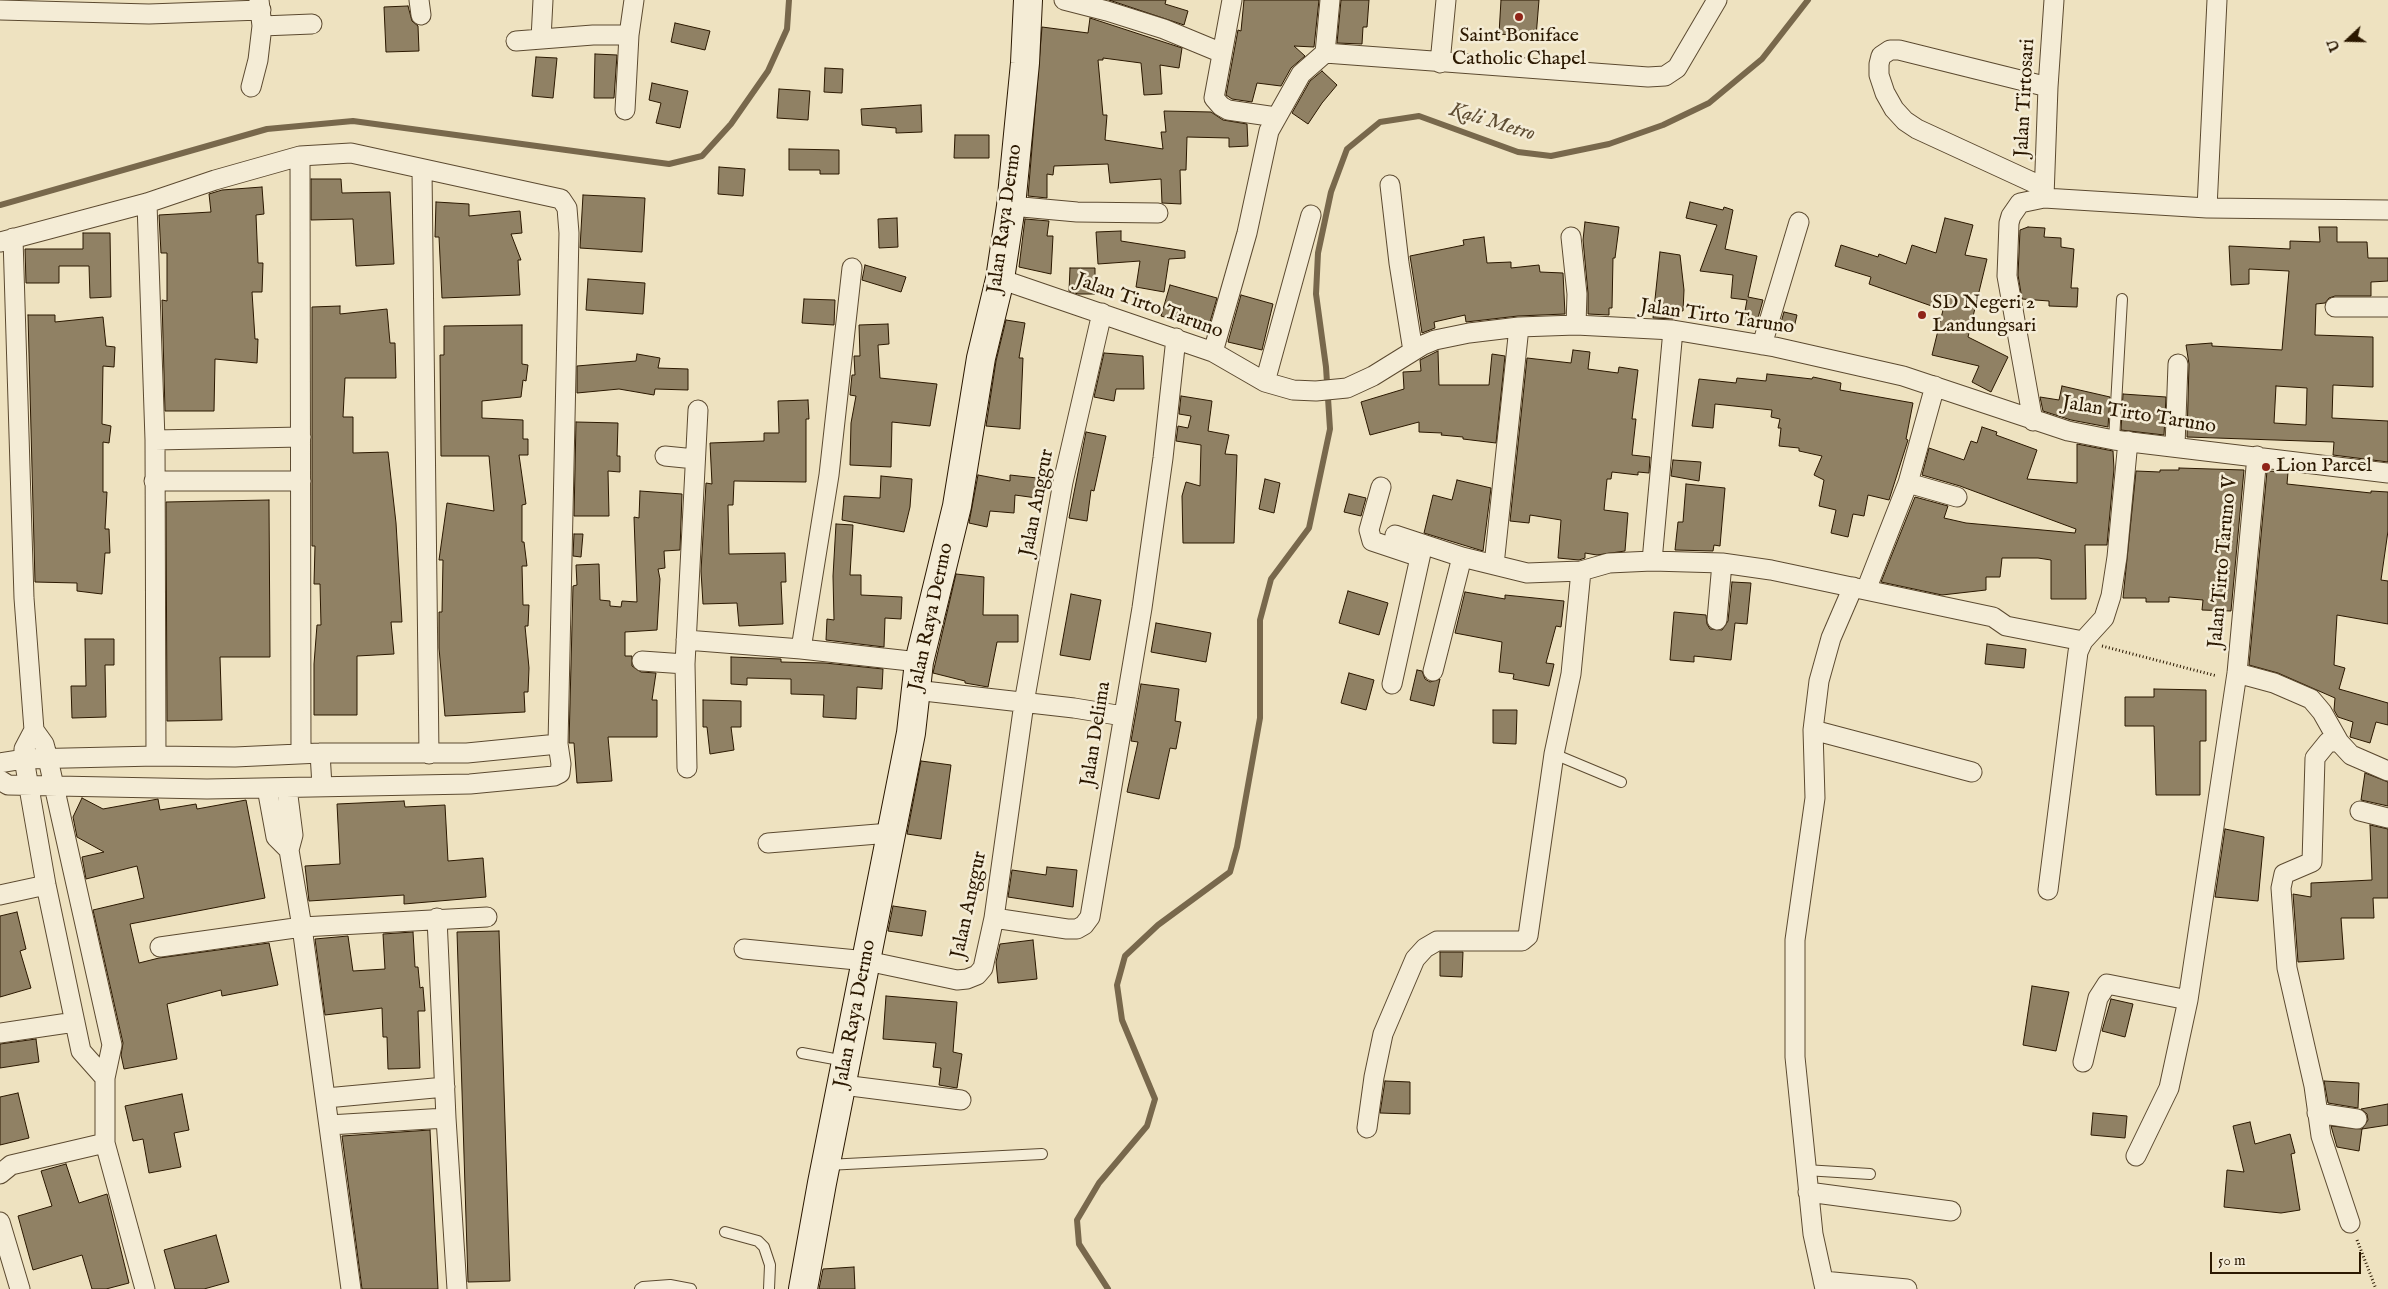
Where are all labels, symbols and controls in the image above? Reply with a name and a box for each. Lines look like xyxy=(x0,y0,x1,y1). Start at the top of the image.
marker: Saint Boniface Catholic Chapel xyxy=(1513,11,1525,23)
north arrow xyxy=(2323,15,2373,65)
place label: Saint Boniface Catholic Chapel xyxy=(1452,25,1586,72)
text: U xyxy=(2323,37,2345,54)
street label: Jalan Tirtosari xyxy=(2011,38,2041,158)
water label: Kali Metro xyxy=(1446,98,1538,148)
street label: Jalan Raya Dermo xyxy=(984,143,1028,295)
street label: Jalan Tirto Taruno xyxy=(1072,269,1226,345)
place label: SD Negeri 2 Landungsari xyxy=(1932,292,2036,339)
street label: Jalan Tirto Taruno xyxy=(1638,295,1796,341)
marker: SD Negeri 2 Landungsari xyxy=(1916,309,1928,321)
street label: Jalan Tirto Taruno xyxy=(2060,392,2218,440)
street label: Jalan Anggur xyxy=(1016,447,1060,559)
place label: Lion Parcel xyxy=(2276,455,2372,479)
marker: Lion Parcel xyxy=(2260,461,2272,473)
street label: Jalan Tirto Taruno V xyxy=(2205,475,2243,649)
street label: Jalan Raya Dermo xyxy=(905,541,959,693)
street label: Jalan Delima xyxy=(1077,680,1117,788)
street label: Jalan Anggur xyxy=(947,849,993,961)
street label: Jalan Raya Dermo xyxy=(830,938,882,1090)
scale bar xyxy=(2213,1242,2364,1274)
text: 50 m xyxy=(2218,1251,2246,1270)

